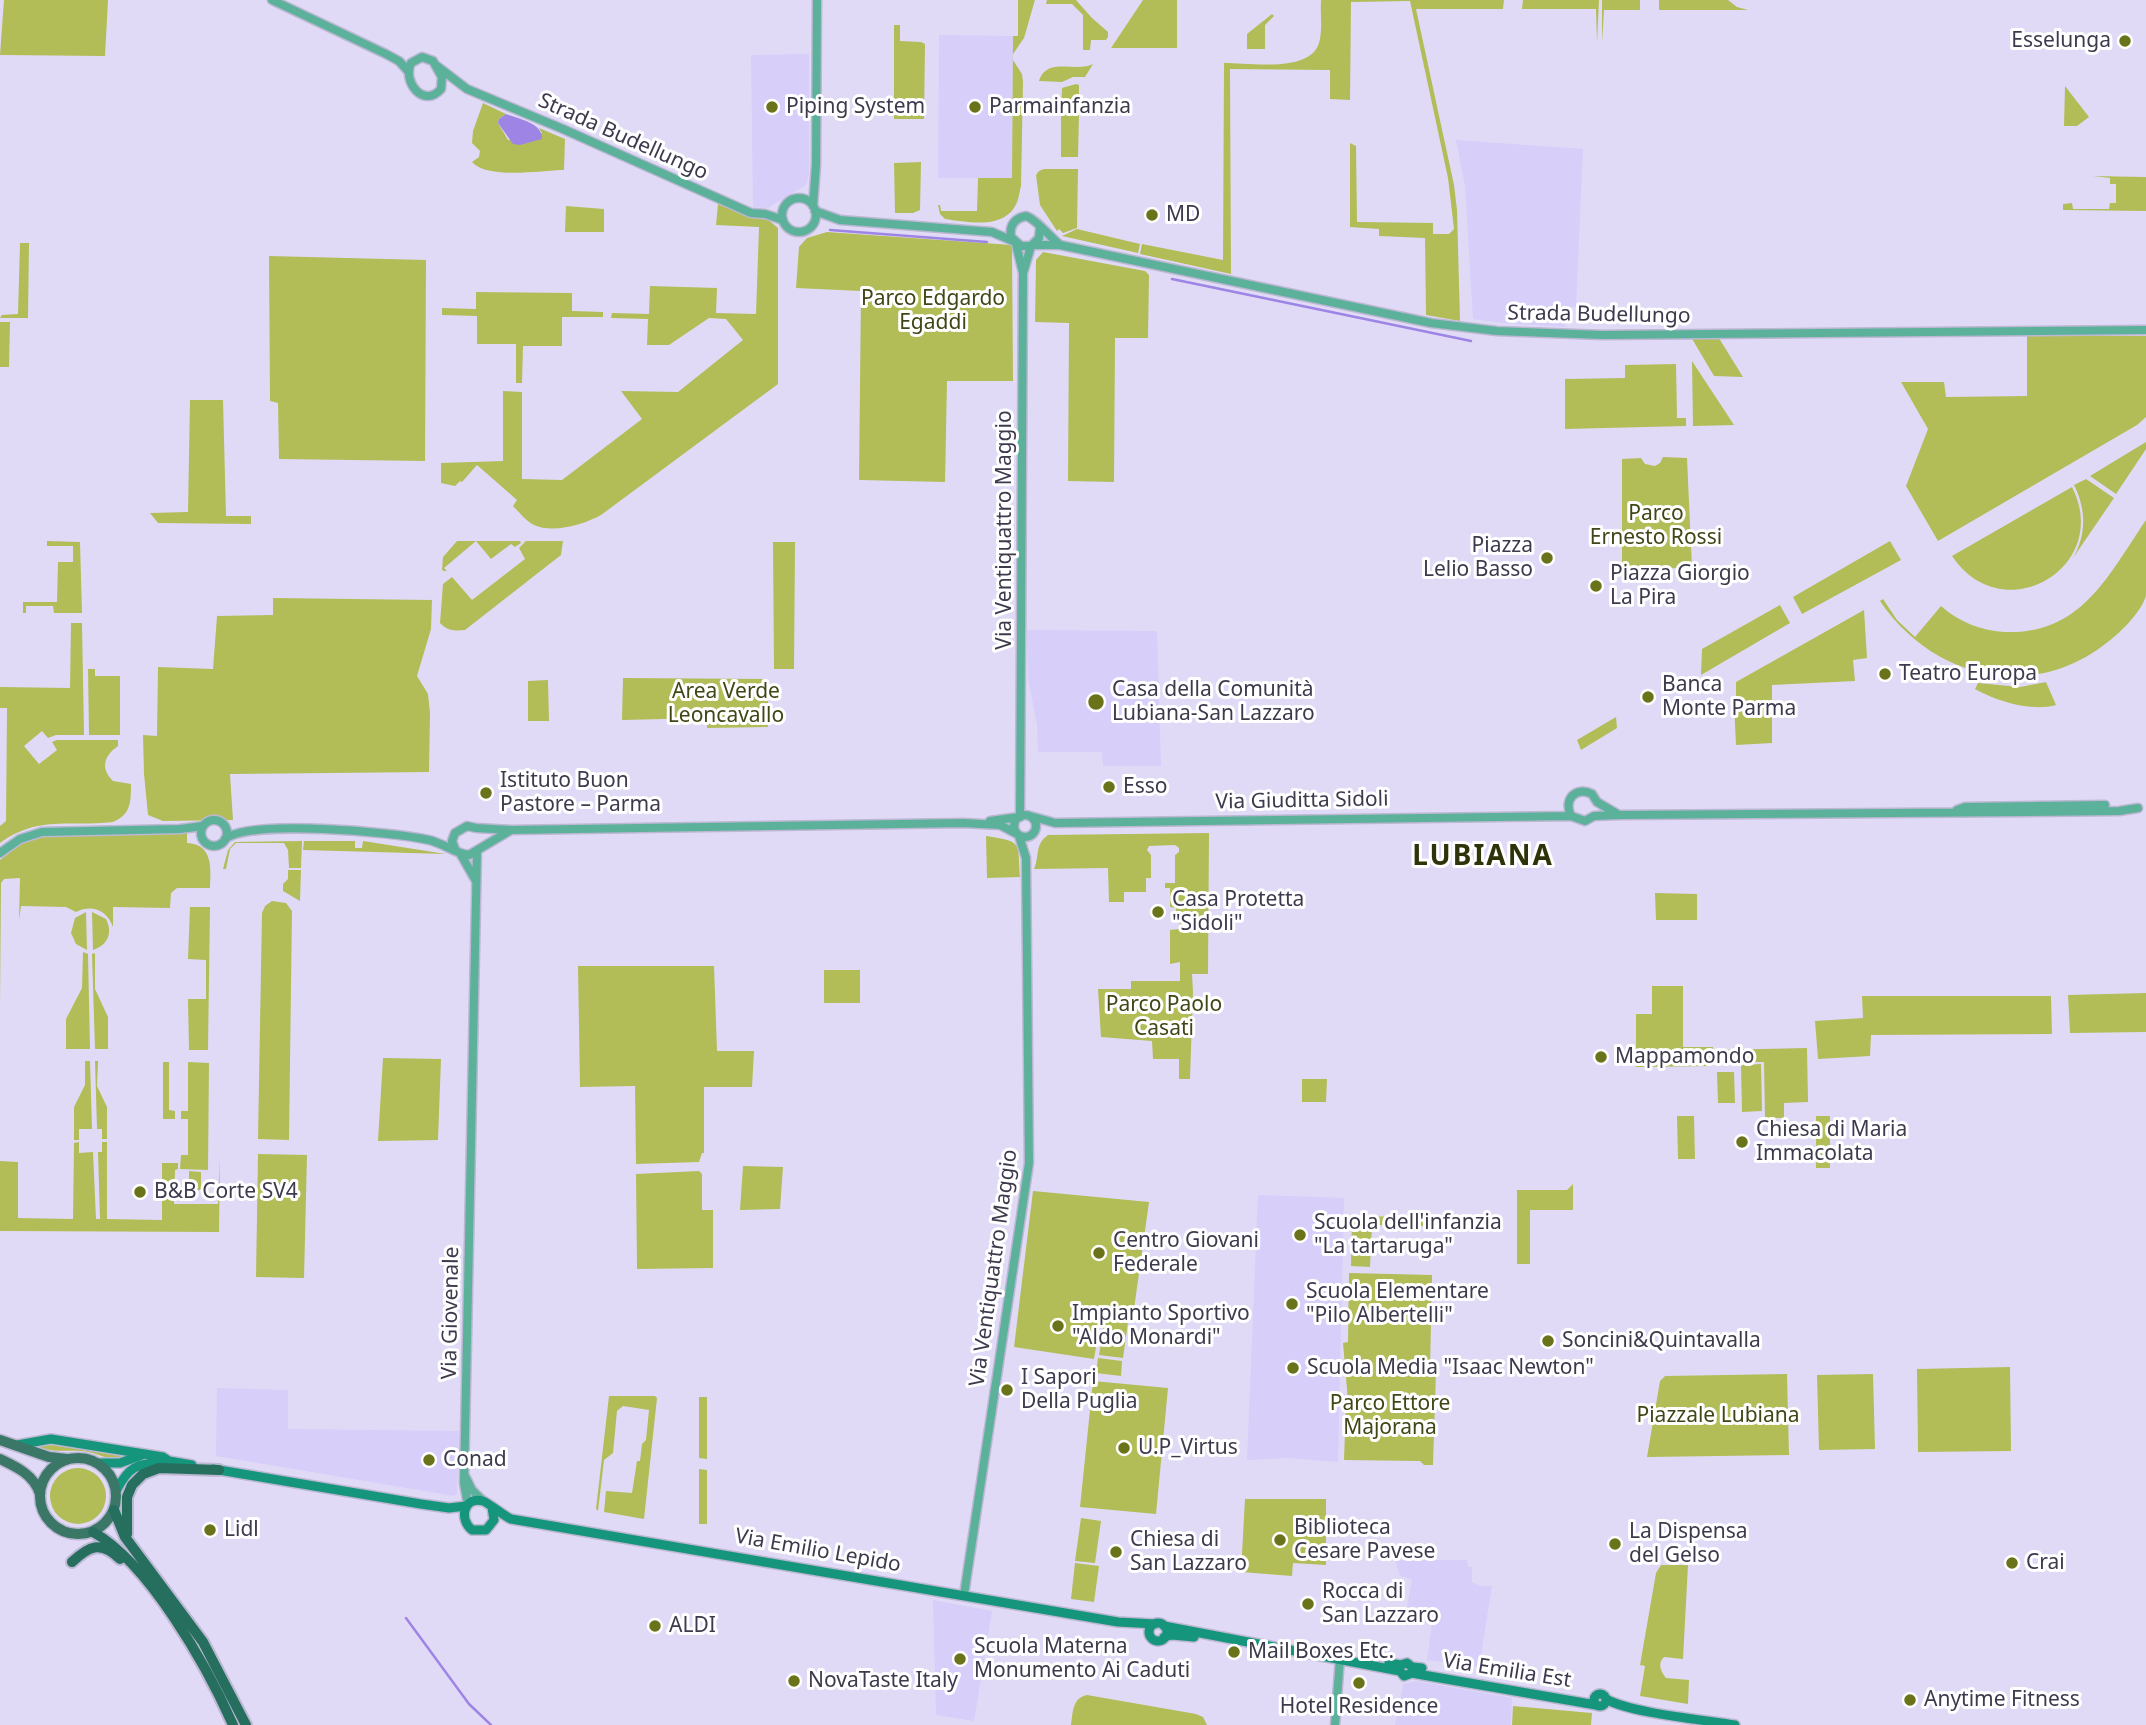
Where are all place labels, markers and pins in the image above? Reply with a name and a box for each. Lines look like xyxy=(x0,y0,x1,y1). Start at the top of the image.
place label: Esselunga xyxy=(2011,28,2111,54)
marker: Esselunga xyxy=(2117,33,2133,49)
place label: Piping System xyxy=(786,94,925,120)
place label: Parmainfanzia xyxy=(989,94,1131,120)
marker: Piping System xyxy=(764,99,780,115)
marker: Parmainfanzia xyxy=(967,99,983,115)
place label: MD xyxy=(1166,202,1200,228)
marker: MD xyxy=(1144,207,1160,223)
place label: Piazza Lelio Basso xyxy=(1423,533,1533,583)
marker: Piazza Lelio Basso xyxy=(1539,550,1555,566)
place label: Piazza Giorgio La Pira xyxy=(1610,561,1750,611)
marker: Piazza Giorgio La Pira xyxy=(1588,578,1604,594)
place label: Teatro Europa xyxy=(1899,661,2037,687)
marker: Teatro Europa xyxy=(1877,666,1893,682)
place label: Banca Monte Parma xyxy=(1662,672,1796,722)
place label: Casa della Comunità Lubiana-San Lazzaro xyxy=(1112,677,1315,727)
marker: Banca Monte Parma xyxy=(1640,689,1656,705)
marker: Casa della Comunità Lubiana-San Lazzaro xyxy=(1086,692,1106,712)
place label: Istituto Buon Pastore – Parma xyxy=(500,768,661,818)
place label: Esso xyxy=(1123,774,1167,800)
marker: Esso xyxy=(1101,779,1117,795)
marker: Istituto Buon Pastore – Parma xyxy=(478,785,494,801)
place label: Casa Protetta "Sidoli" xyxy=(1172,887,1304,937)
marker: Casa Protetta "Sidoli" xyxy=(1150,904,1166,920)
place label: Mappamondo xyxy=(1615,1044,1754,1070)
marker: Mappamondo xyxy=(1593,1049,1609,1065)
place label: Chiesa di Maria Immacolata xyxy=(1756,1117,1907,1167)
marker: Chiesa di Maria Immacolata xyxy=(1734,1134,1750,1150)
place label: B&B Corte SV4 xyxy=(154,1179,298,1205)
marker: B&B Corte SV4 xyxy=(132,1184,148,1200)
place label: Scuola dell'infanzia "La tartaruga" xyxy=(1314,1210,1502,1260)
marker: Scuola dell'infanzia "La tartaruga" xyxy=(1292,1227,1308,1243)
place label: Centro Giovani Federale xyxy=(1113,1228,1259,1278)
marker: Centro Giovani Federale xyxy=(1091,1245,1107,1261)
place label: Scuola Elementare "Pilo Albertelli" xyxy=(1306,1279,1489,1329)
marker: Scuola Elementare "Pilo Albertelli" xyxy=(1284,1296,1300,1312)
place label: Impianto Sportivo "Aldo Monardi" xyxy=(1072,1301,1250,1351)
marker: Impianto Sportivo "Aldo Monardi" xyxy=(1050,1318,1066,1334)
place label: Soncini&Quintavalla xyxy=(1562,1328,1761,1354)
marker: Soncini&Quintavalla xyxy=(1540,1333,1556,1349)
place label: Scuola Media "Isaac Newton" xyxy=(1307,1355,1594,1381)
marker: Scuola Media "Isaac Newton" xyxy=(1285,1360,1301,1376)
place label: I Sapori Della Puglia xyxy=(1021,1365,1137,1415)
marker: I Sapori Della Puglia xyxy=(999,1382,1015,1398)
place label: U.P_Virtus xyxy=(1138,1435,1238,1461)
marker: U.P_Virtus xyxy=(1116,1440,1132,1456)
place label: Conad xyxy=(443,1447,507,1473)
marker: Conad xyxy=(421,1452,437,1468)
place label: Biblioteca Cesare Pavese xyxy=(1294,1515,1435,1565)
place label: Lidl xyxy=(224,1517,259,1543)
place label: La Dispensa del Gelso xyxy=(1629,1519,1748,1569)
marker: Lidl xyxy=(202,1522,218,1538)
place label: Chiesa di San Lazzaro xyxy=(1130,1527,1247,1577)
marker: Biblioteca Cesare Pavese xyxy=(1272,1532,1288,1548)
marker: La Dispensa del Gelso xyxy=(1607,1536,1623,1552)
marker: Chiesa di San Lazzaro xyxy=(1108,1544,1124,1560)
place label: Crai xyxy=(2026,1550,2065,1576)
marker: Crai xyxy=(2004,1555,2020,1571)
place label: Rocca di San Lazzaro xyxy=(1322,1579,1439,1629)
marker: Rocca di San Lazzaro xyxy=(1300,1596,1316,1612)
place label: ALDI xyxy=(669,1613,716,1639)
marker: ALDI xyxy=(647,1618,663,1634)
place label: Scuola Materna Monumento Ai Caduti xyxy=(974,1634,1190,1684)
place label: Mail Boxes Etc. xyxy=(1248,1639,1394,1665)
marker: Mail Boxes Etc. xyxy=(1226,1644,1242,1660)
marker: Scuola Materna Monumento Ai Caduti xyxy=(952,1651,968,1667)
place label: NovaTaste Italy xyxy=(808,1668,958,1694)
marker: NovaTaste Italy xyxy=(786,1673,802,1689)
marker: Hotel Residence xyxy=(1351,1675,1367,1691)
place label: Anytime Fitness xyxy=(1924,1687,2080,1713)
marker: Anytime Fitness xyxy=(1902,1692,1918,1708)
place label: Hotel Residence xyxy=(1280,1694,1438,1720)

